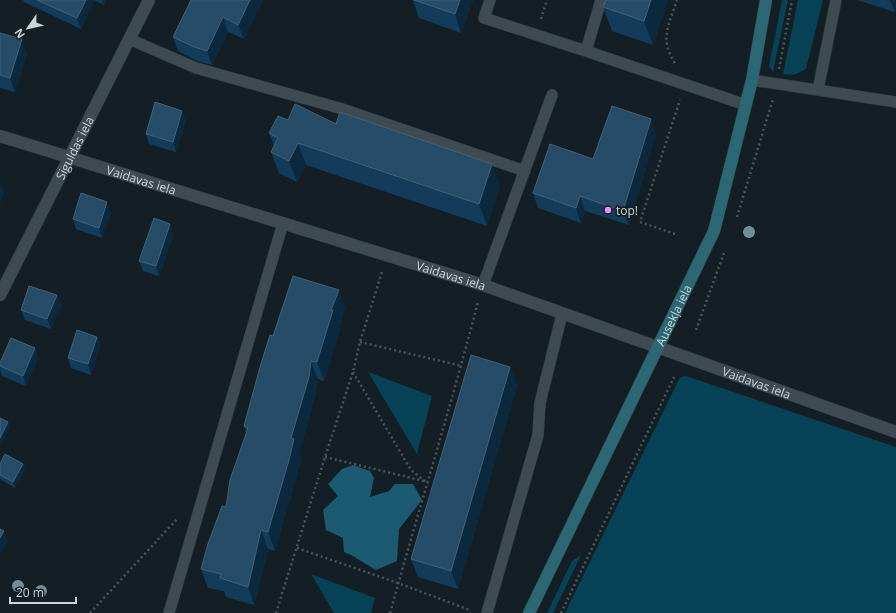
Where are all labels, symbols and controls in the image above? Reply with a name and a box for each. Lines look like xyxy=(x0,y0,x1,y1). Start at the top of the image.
north arrow xyxy=(8,8,48,48)
text: N xyxy=(11,26,28,42)
street label: Siguldas iela xyxy=(51,113,98,182)
street label: Vaidavas iela xyxy=(105,161,178,198)
place label: top! xyxy=(616,202,638,219)
marker: top! xyxy=(603,205,613,215)
street label: Vaidavas iela xyxy=(414,256,488,294)
street label: Ausekļa iela xyxy=(651,282,695,349)
street label: Vaidavas iela xyxy=(720,362,793,402)
scale bar xyxy=(10,579,76,605)
text: 20 m xyxy=(16,584,44,601)

